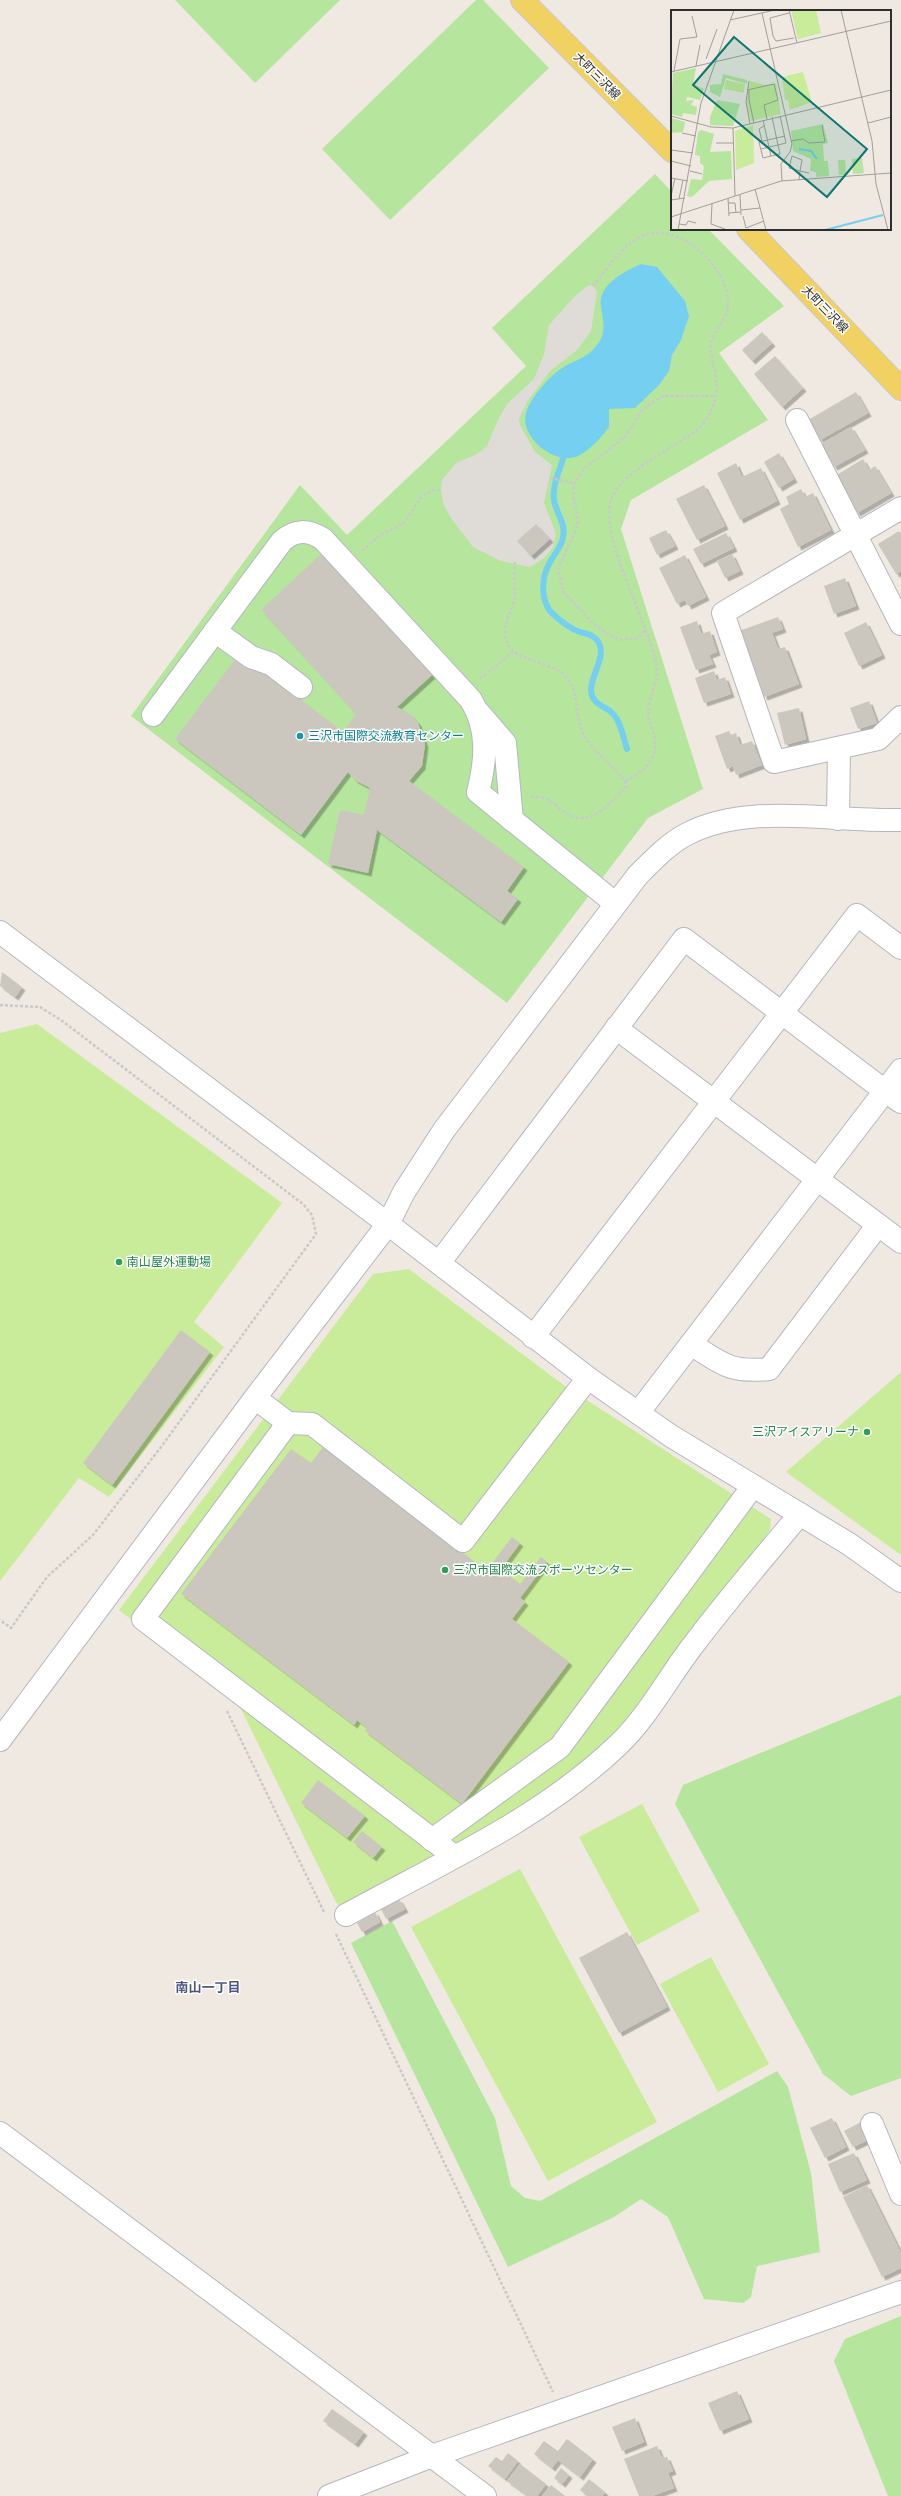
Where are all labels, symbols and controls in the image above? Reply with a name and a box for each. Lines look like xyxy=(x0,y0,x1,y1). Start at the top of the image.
inset map xyxy=(671,10,891,230)
street label: 大町三沢線 xyxy=(571,49,624,102)
street label: 大町三沢線 xyxy=(799,282,852,335)
place label: 三沢市国際交流教育センター xyxy=(308,728,464,743)
marker: 三沢市国際交流教育センター xyxy=(295,731,305,741)
place label: 南山屋外運動場 xyxy=(127,1254,211,1269)
marker: 南山屋外運動場 xyxy=(114,1257,124,1267)
place label: 三沢アイスアリーナ xyxy=(752,1424,859,1439)
marker: 三沢アイスアリーナ xyxy=(862,1427,872,1437)
place label: 三沢市国際交流スポーツセンター xyxy=(453,1562,633,1577)
marker: 三沢市国際交流スポーツセンター xyxy=(440,1565,450,1575)
district label: 南山一丁目 xyxy=(175,1979,241,1996)

